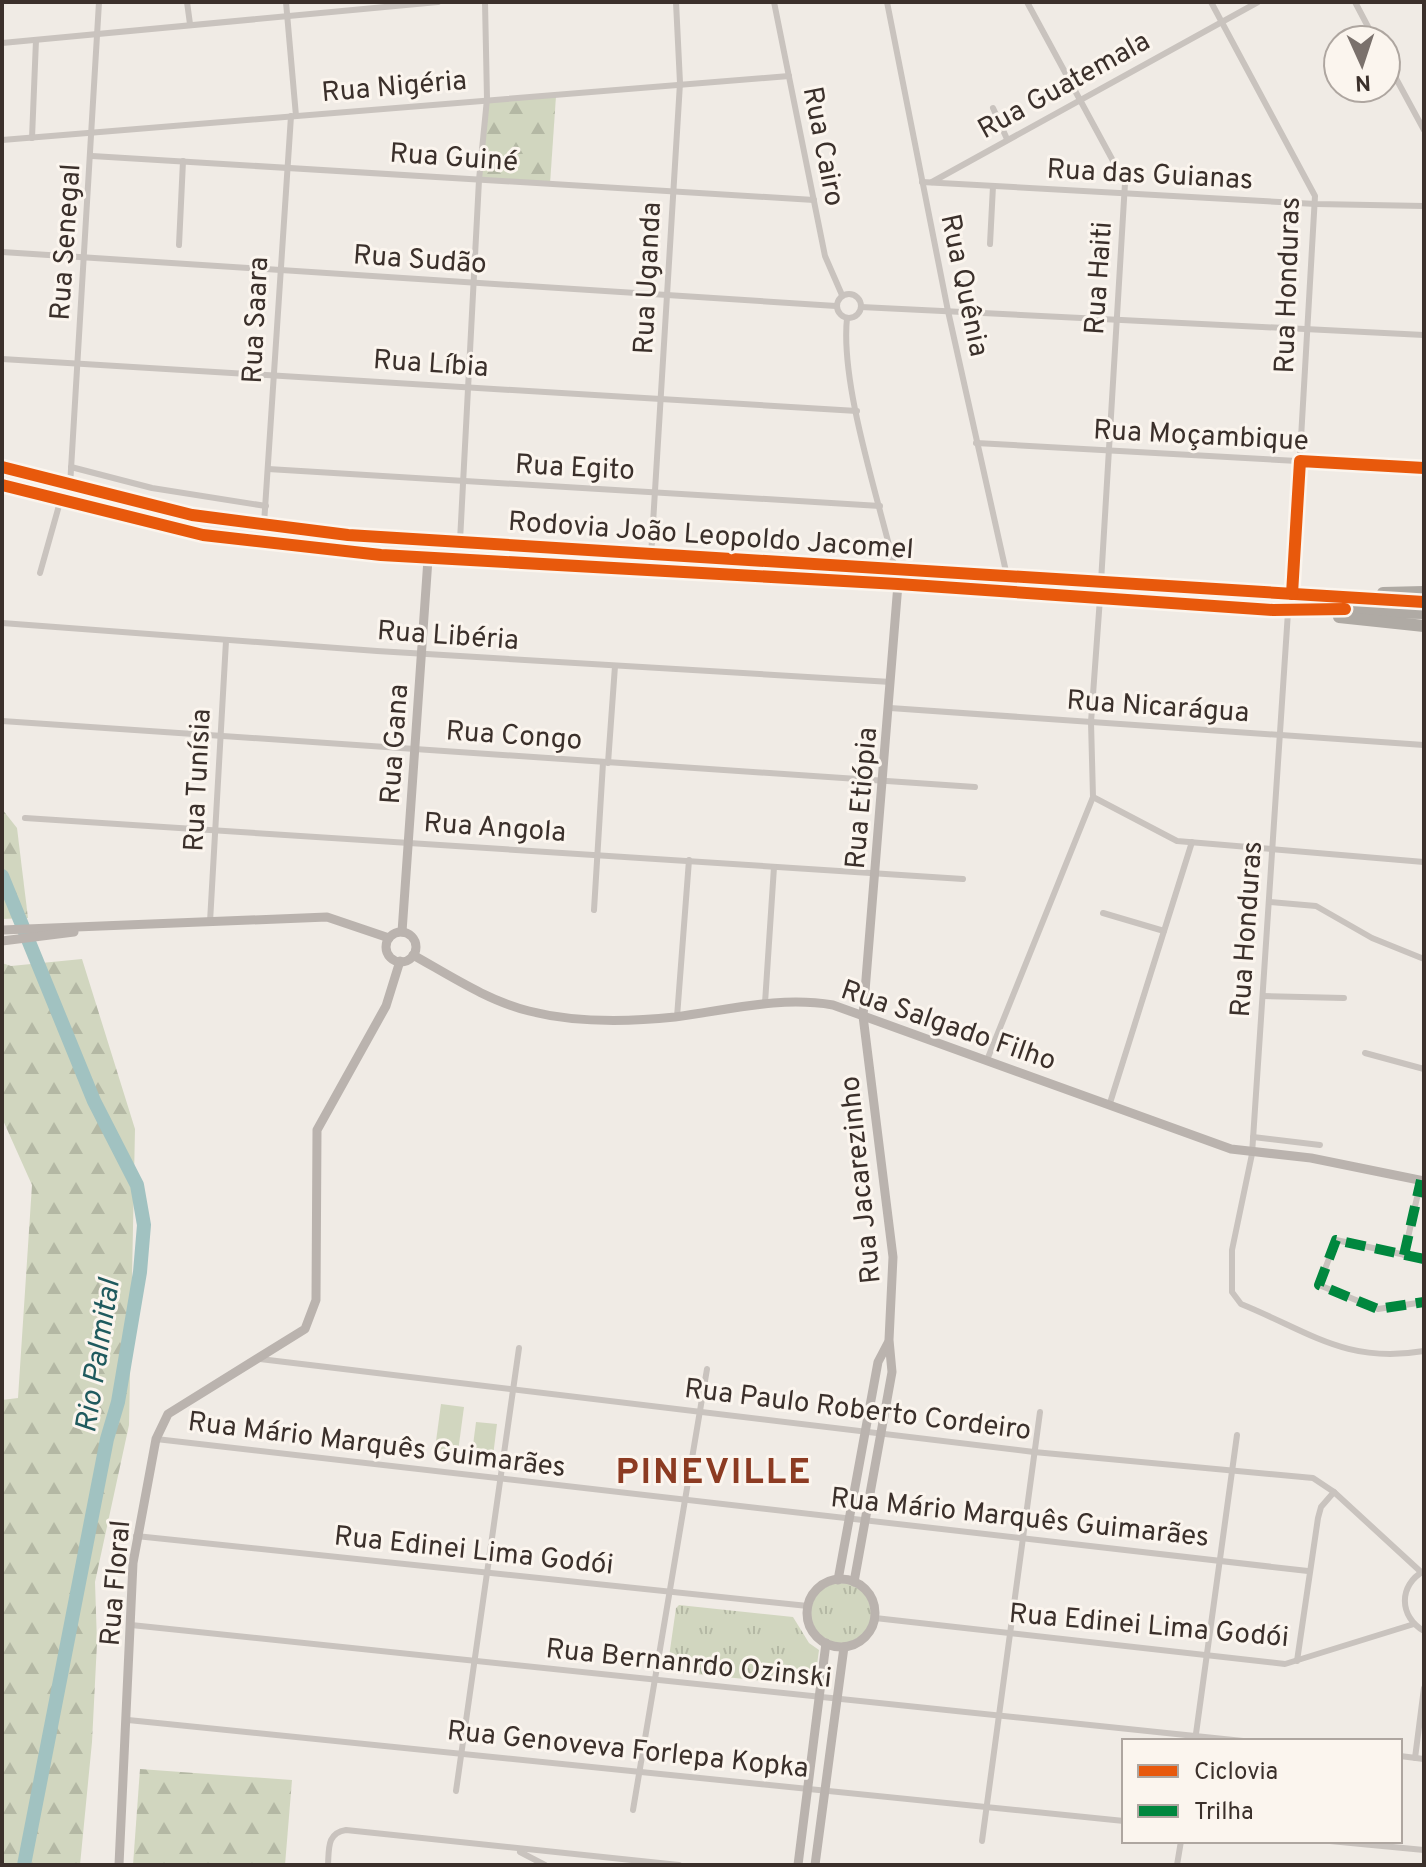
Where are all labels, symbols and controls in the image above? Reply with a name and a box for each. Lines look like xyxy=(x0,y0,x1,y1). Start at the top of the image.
north arrow xyxy=(1322,24,1402,104)
street label: Rua Guatemala xyxy=(972,25,1157,149)
street label: Rua Nigéria xyxy=(320,64,468,112)
text: N xyxy=(1354,68,1372,95)
street label: Rua Cairo xyxy=(793,84,851,210)
street label: Rua Guiné xyxy=(388,137,519,181)
street label: Rua das Guianas xyxy=(1046,153,1254,199)
street label: Rua Senegal xyxy=(44,163,90,322)
street label: Rua Honduras xyxy=(1268,196,1310,374)
street label: Rua Uganda xyxy=(627,201,671,355)
street label: Rua Quênia xyxy=(930,211,996,360)
street label: Rua Haiti xyxy=(1078,220,1122,336)
street label: Rua Sudão xyxy=(352,238,488,284)
street label: Rua Saara xyxy=(236,256,278,385)
street label: Rua Líbia xyxy=(372,343,490,387)
street label: Rua Moçambique xyxy=(1092,413,1310,461)
street label: Rua Egito xyxy=(514,448,636,490)
street label: Rodovia João Leopoldo Jacomel xyxy=(507,505,915,569)
street label: Rua Libéria xyxy=(376,614,520,660)
street label: Rua Gana xyxy=(374,683,418,806)
street label: Rua Nicarágua xyxy=(1065,684,1250,732)
street label: Rua Tunísia xyxy=(177,708,221,853)
street label: Rua Congo xyxy=(444,714,583,760)
street label: Rua Etiópia xyxy=(839,726,887,871)
street label: Rua Angola xyxy=(422,806,567,852)
street label: Rua Honduras xyxy=(1224,840,1272,1019)
street label: Rua Salgado Filho xyxy=(836,973,1060,1081)
street label: Rua Jacarezinho xyxy=(833,1074,891,1285)
water label: Rio Palmital xyxy=(69,1276,130,1436)
street label: Rua Paulo Roberto Cordeiro xyxy=(682,1372,1033,1450)
street label: Rua Mário Marquês Guimarães xyxy=(186,1405,568,1487)
district label: PINEVILLE xyxy=(616,1451,813,1497)
street label: Rua Mário Marquês Guimarães xyxy=(829,1481,1211,1557)
street label: Rua Floral xyxy=(94,1519,140,1648)
street label: Rua Edinei Lima Godói xyxy=(332,1519,615,1585)
street label: Rua Edinei Lima Godói xyxy=(1007,1597,1290,1657)
street label: Rua Bernanrdo Ozinski xyxy=(544,1632,834,1698)
street label: Rua Genoveva Forlepa Kopka xyxy=(445,1714,810,1788)
legend xyxy=(1122,1739,1402,1843)
text: Ciclovia xyxy=(1194,1758,1278,1788)
text: Trilha xyxy=(1194,1798,1254,1828)

